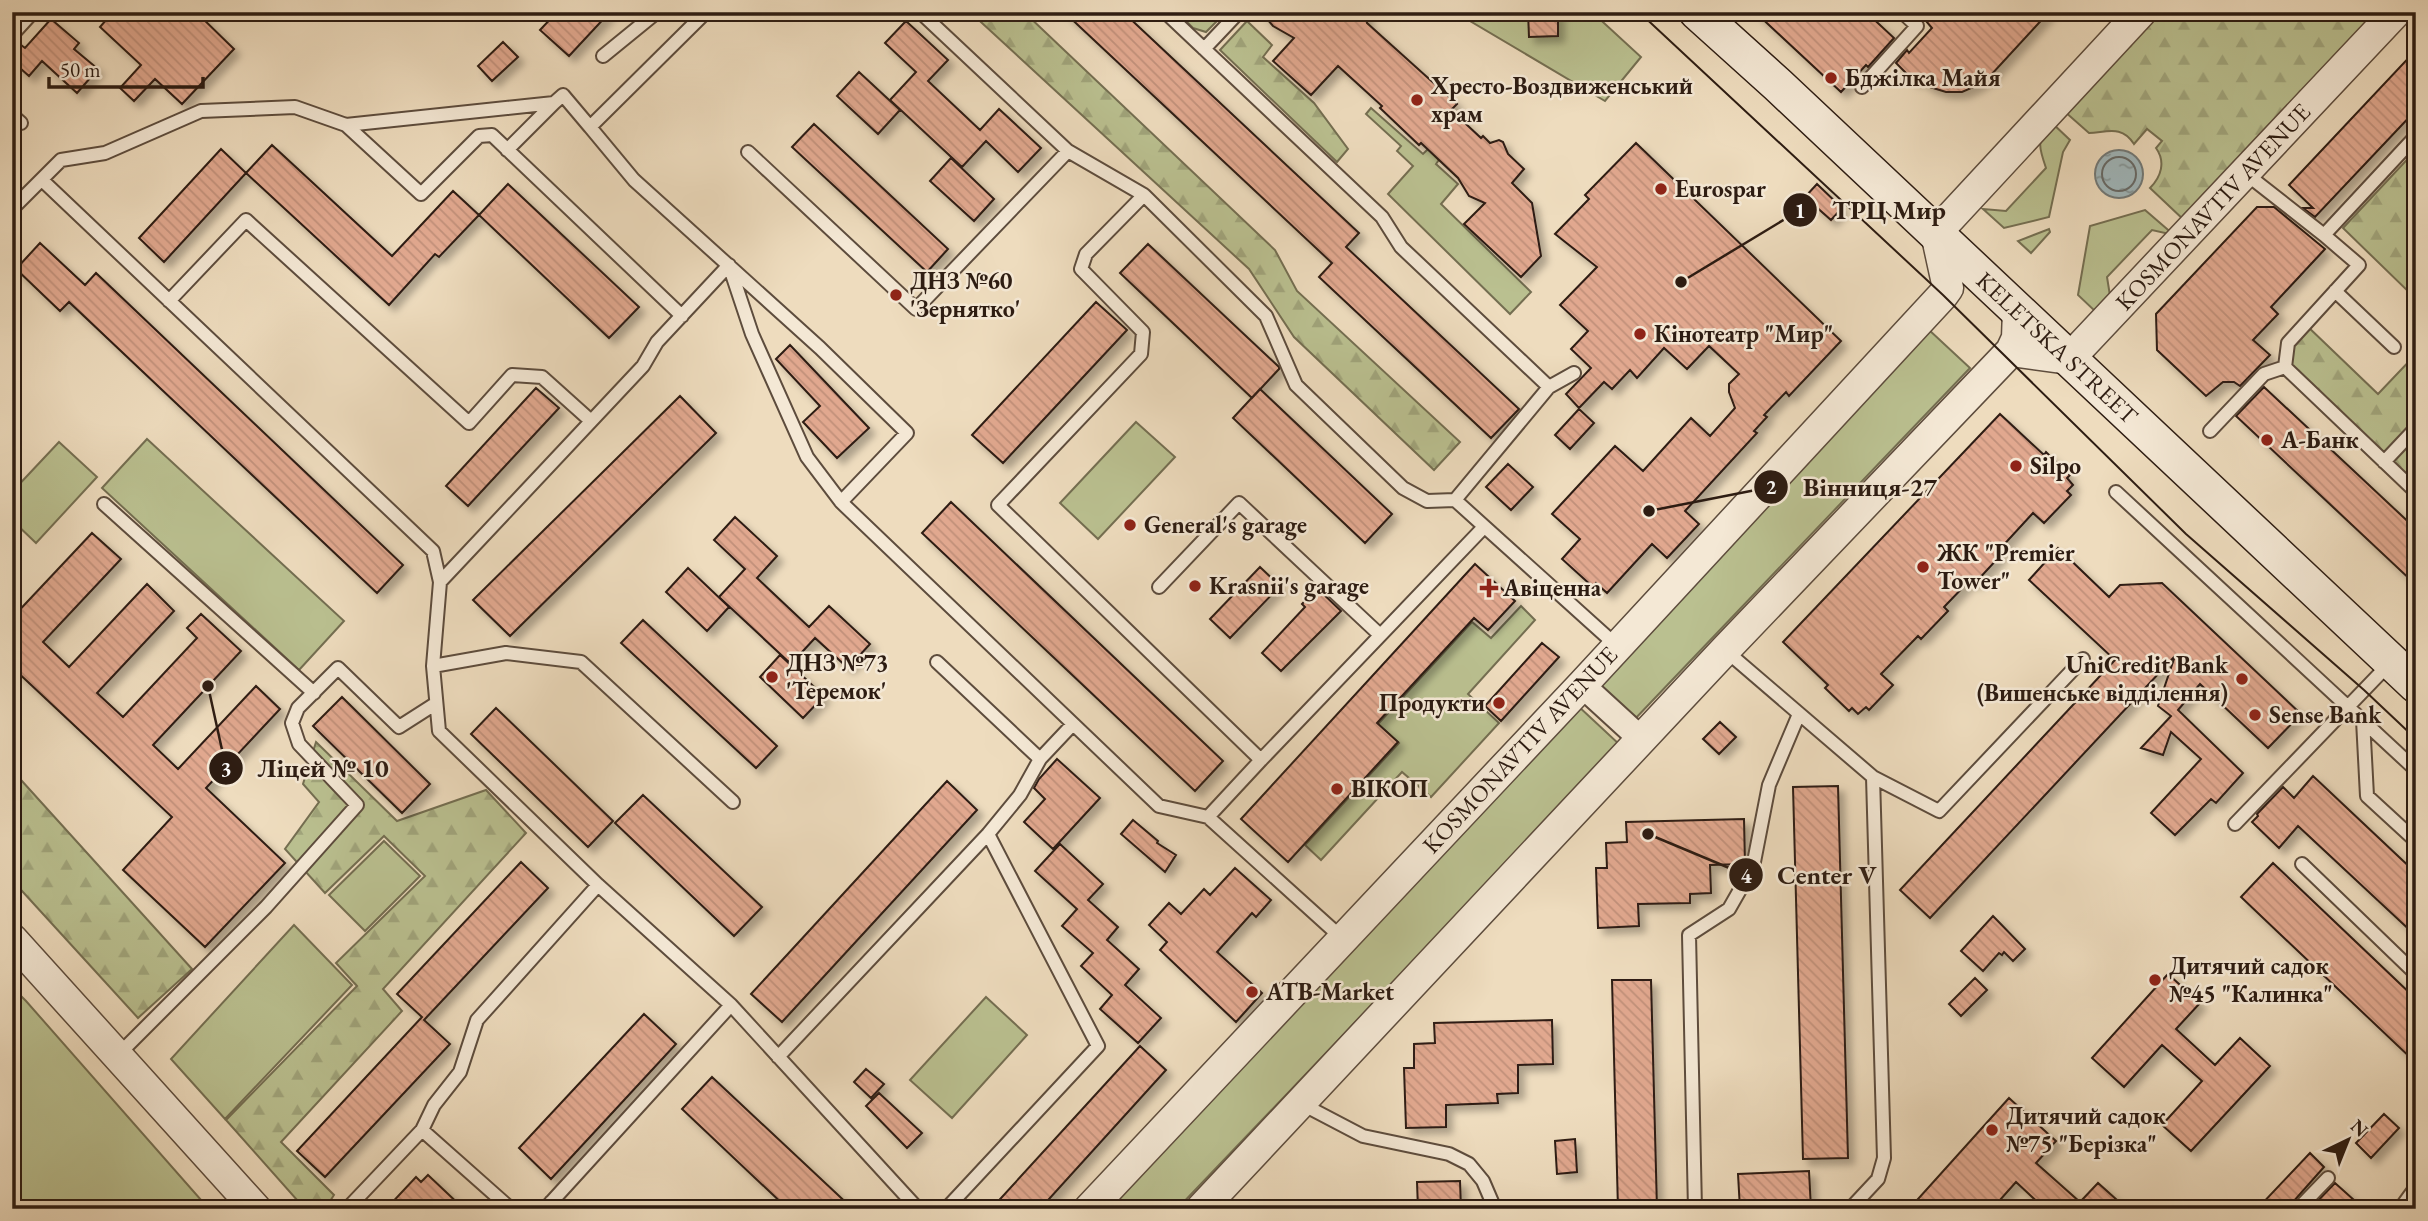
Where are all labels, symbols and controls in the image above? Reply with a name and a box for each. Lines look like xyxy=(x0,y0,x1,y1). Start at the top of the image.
scale bar xyxy=(49,46,203,90)
text: 50 m xyxy=(60,56,101,83)
place label: Бджілка Майя xyxy=(1845,62,2001,93)
place label: Хресто-Воздвиженський храм xyxy=(1430,70,1693,129)
marker: Бджілка Майя xyxy=(1823,70,1839,86)
marker: Хресто-Воздвиженський храм xyxy=(1409,92,1425,108)
street label: KOSMONAVTIV AVENUE xyxy=(2108,96,2317,317)
place label: Eurospar xyxy=(1675,173,1766,204)
marker: Eurospar xyxy=(1653,181,1669,197)
callout: ТРЦ Мир xyxy=(1783,187,1960,234)
text: ТРЦ Мир xyxy=(1832,193,1946,227)
text: 1 xyxy=(1794,197,1806,224)
place label: ДНЗ №60 'Зернятко' xyxy=(910,265,1020,324)
street label: KELETSKA STREET xyxy=(1970,265,2145,431)
marker: ДНЗ №60 'Зернятко' xyxy=(888,287,904,303)
place label: Кінотеатр "Мир" xyxy=(1654,318,1833,349)
marker: Кінотеатр "Мир" xyxy=(1632,326,1648,342)
place label: А-Банк xyxy=(2280,424,2359,455)
marker: А-Банк xyxy=(2259,432,2275,448)
place label: Silpo xyxy=(2030,450,2081,481)
marker: Silpo xyxy=(2008,458,2024,474)
callout: Вінниця-27 xyxy=(1754,464,1951,511)
text: Вінниця-27 xyxy=(1803,470,1937,504)
text: 2 xyxy=(1765,473,1777,500)
place label: General's garage xyxy=(1144,509,1307,541)
marker: General's garage xyxy=(1122,517,1138,533)
place label: ЖК "Premier Tower" xyxy=(1936,537,2075,596)
marker: ЖК "Premier Tower" xyxy=(1915,559,1931,575)
place label: Krasnii's garage xyxy=(1209,570,1369,602)
place label: Авіценна xyxy=(1502,572,1602,603)
marker: Krasnii's garage xyxy=(1187,578,1203,594)
marker: Авіценна xyxy=(1481,580,1497,596)
street label: KOSMONAVTIV AVENUE xyxy=(1415,639,1624,860)
place label: ДНЗ №73 'Теремок' xyxy=(786,647,889,706)
place label: UniCredit Bank (Вишенське відділення) xyxy=(1977,649,2229,708)
marker: ДНЗ №73 'Теремок' xyxy=(764,669,780,685)
marker: UniCredit Bank (Вишенське відділення) xyxy=(2234,671,2250,687)
place label: Продукти xyxy=(1379,687,1485,719)
marker: Продукти xyxy=(1491,695,1507,711)
place label: Sense Bank xyxy=(2269,699,2382,730)
marker: Sense Bank xyxy=(2247,707,2263,723)
callout: Ліцей № 10 xyxy=(208,745,403,792)
text: Ліцей № 10 xyxy=(257,751,389,785)
text: 3 xyxy=(220,755,232,782)
place label: ВІКОП xyxy=(1351,773,1428,804)
marker: ВІКОП xyxy=(1329,781,1345,797)
callout: Center V xyxy=(1728,852,1890,899)
text: Center V xyxy=(1777,858,1877,892)
text: 4 xyxy=(1740,862,1752,889)
place label: Дитячий садок №45 "Калинка" xyxy=(2169,950,2333,1009)
marker: Дитячий садок №45 "Калинка" xyxy=(2147,972,2163,988)
place label: ATB-Market xyxy=(1265,976,1394,1007)
marker: ATB-Market xyxy=(1244,984,1260,1000)
place label: Дитячий садок №75 "Берізка" xyxy=(2006,1100,2166,1159)
north arrow xyxy=(2312,1106,2382,1176)
text: N xyxy=(2345,1114,2374,1143)
marker: Дитячий садок №75 "Берізка" xyxy=(1984,1122,2000,1138)

